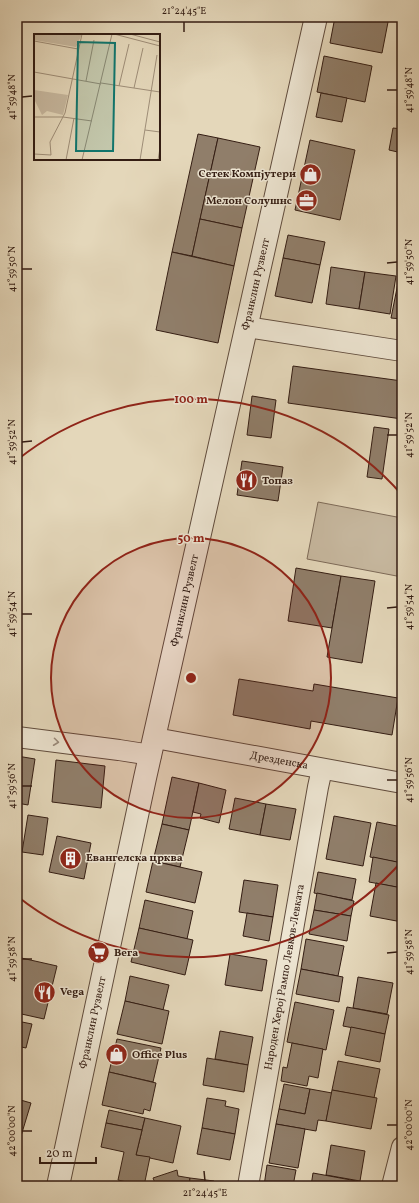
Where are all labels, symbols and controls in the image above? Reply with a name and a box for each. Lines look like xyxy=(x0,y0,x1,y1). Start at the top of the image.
text: 21°24'45"E xyxy=(162,4,206,18)
inset map xyxy=(34,34,160,160)
text: 41°59'48"N xyxy=(402,66,416,113)
text: 41°59'48"N xyxy=(5,73,19,120)
shop icon: Сетек Компјутери xyxy=(298,161,324,187)
place label: Сетек Компјутери xyxy=(199,167,296,182)
office icon: Мелон Солушнс xyxy=(294,188,320,214)
place label: Мелон Солушнс xyxy=(206,194,292,209)
street label: Франклин Рузвелт xyxy=(238,236,274,332)
text: 41°59'50"N xyxy=(402,238,416,285)
text: 41°59'50"N xyxy=(5,245,19,292)
text: 100 m xyxy=(174,392,208,408)
text: 41°59'52"N xyxy=(402,411,416,458)
text: 41°59'52"N xyxy=(5,418,19,465)
restaurant icon: Топаз xyxy=(233,468,259,494)
place label: Топаз xyxy=(262,474,294,489)
text: 50 m xyxy=(177,531,205,547)
street label: Франклин Рузвелт xyxy=(167,553,203,648)
text: 41°59'54"N xyxy=(402,583,416,630)
text: 41°59'54"N xyxy=(5,590,19,637)
centre of rings xyxy=(184,671,198,685)
one-way arrow xyxy=(53,737,59,746)
street label: Дрезденска xyxy=(249,748,310,773)
text: 41°59'56"N xyxy=(402,756,416,803)
text: 41°59'56"N xyxy=(5,762,19,809)
building icon: Евангелска црква xyxy=(57,845,83,871)
place label: Евангелска црква xyxy=(86,851,183,866)
street label: Народен Херој Рампо Левков-Левката xyxy=(261,883,308,1071)
text: 41°59'58"N xyxy=(402,928,416,975)
text: 41°59'58"N xyxy=(5,935,19,982)
supermarket icon: Вега xyxy=(86,940,112,966)
place label: Вега xyxy=(114,946,138,961)
street label: Франклин Рузвелт xyxy=(76,975,110,1070)
restaurant icon: Vega xyxy=(32,979,58,1005)
place label: Vega xyxy=(60,985,84,1000)
shop icon: Office Plus xyxy=(103,1042,129,1068)
place label: Office Plus xyxy=(132,1048,187,1063)
text: 42°00'00"N xyxy=(402,1099,416,1151)
text: 42°00'00"N xyxy=(5,1105,19,1157)
scale bar xyxy=(40,1139,96,1165)
text: 20 m xyxy=(46,1146,73,1162)
text: 21°24'45"E xyxy=(183,1186,227,1200)

